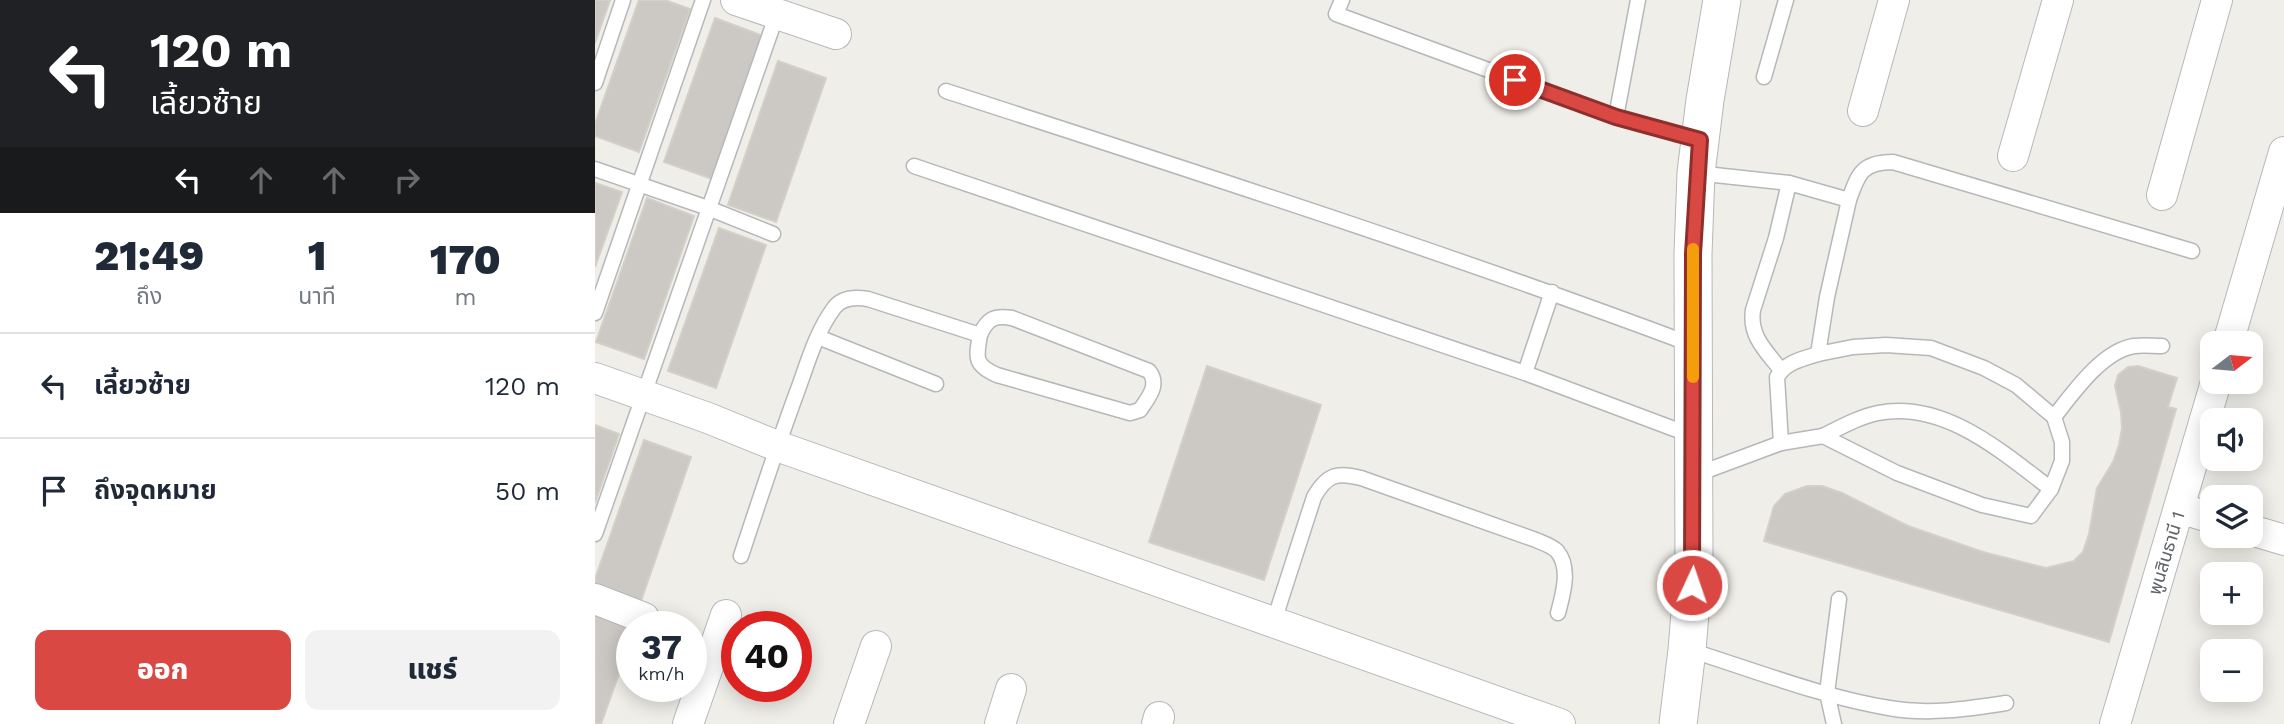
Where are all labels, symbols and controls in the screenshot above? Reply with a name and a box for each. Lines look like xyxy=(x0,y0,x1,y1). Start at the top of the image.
text: 120 m xyxy=(150,21,292,79)
icon: left xyxy=(35,28,126,119)
pin xyxy=(1485,50,1545,110)
icon: arrive xyxy=(1496,61,1534,99)
text: เลี้ยวซ้าย xyxy=(150,84,262,122)
icon: left xyxy=(169,161,207,199)
icon: ahead xyxy=(242,161,280,199)
icon: ahead xyxy=(315,161,353,199)
icon: right xyxy=(388,161,426,199)
text: 21:49 xyxy=(94,231,204,280)
text: 1 xyxy=(308,231,326,280)
text: 170 xyxy=(430,235,501,284)
text: ถึง xyxy=(136,283,162,310)
text: นาที xyxy=(298,283,336,310)
text: m xyxy=(454,284,476,311)
north arrow xyxy=(2200,331,2263,394)
map controls xyxy=(2200,331,2263,702)
icon: left xyxy=(35,367,73,405)
text: เลี้ยวซ้าย xyxy=(94,370,191,400)
text: 120 m xyxy=(485,371,560,401)
button: sound xyxy=(2200,408,2263,471)
icon: arrive xyxy=(35,472,73,510)
text: ถึงจุดหมาย xyxy=(94,475,217,505)
text: 50 m xyxy=(495,476,560,506)
button: layers xyxy=(2200,485,2263,548)
street label: พูนสินธานี 1 xyxy=(2143,509,2190,598)
position arrow xyxy=(1655,548,1729,622)
button: + xyxy=(2200,562,2263,625)
speed limit sign: 40 xyxy=(721,611,812,702)
text: 37 xyxy=(641,626,682,668)
button: ออก xyxy=(35,630,291,710)
button: แชร์ xyxy=(305,630,560,710)
button: − xyxy=(2200,639,2263,702)
text: km/h xyxy=(638,663,685,684)

